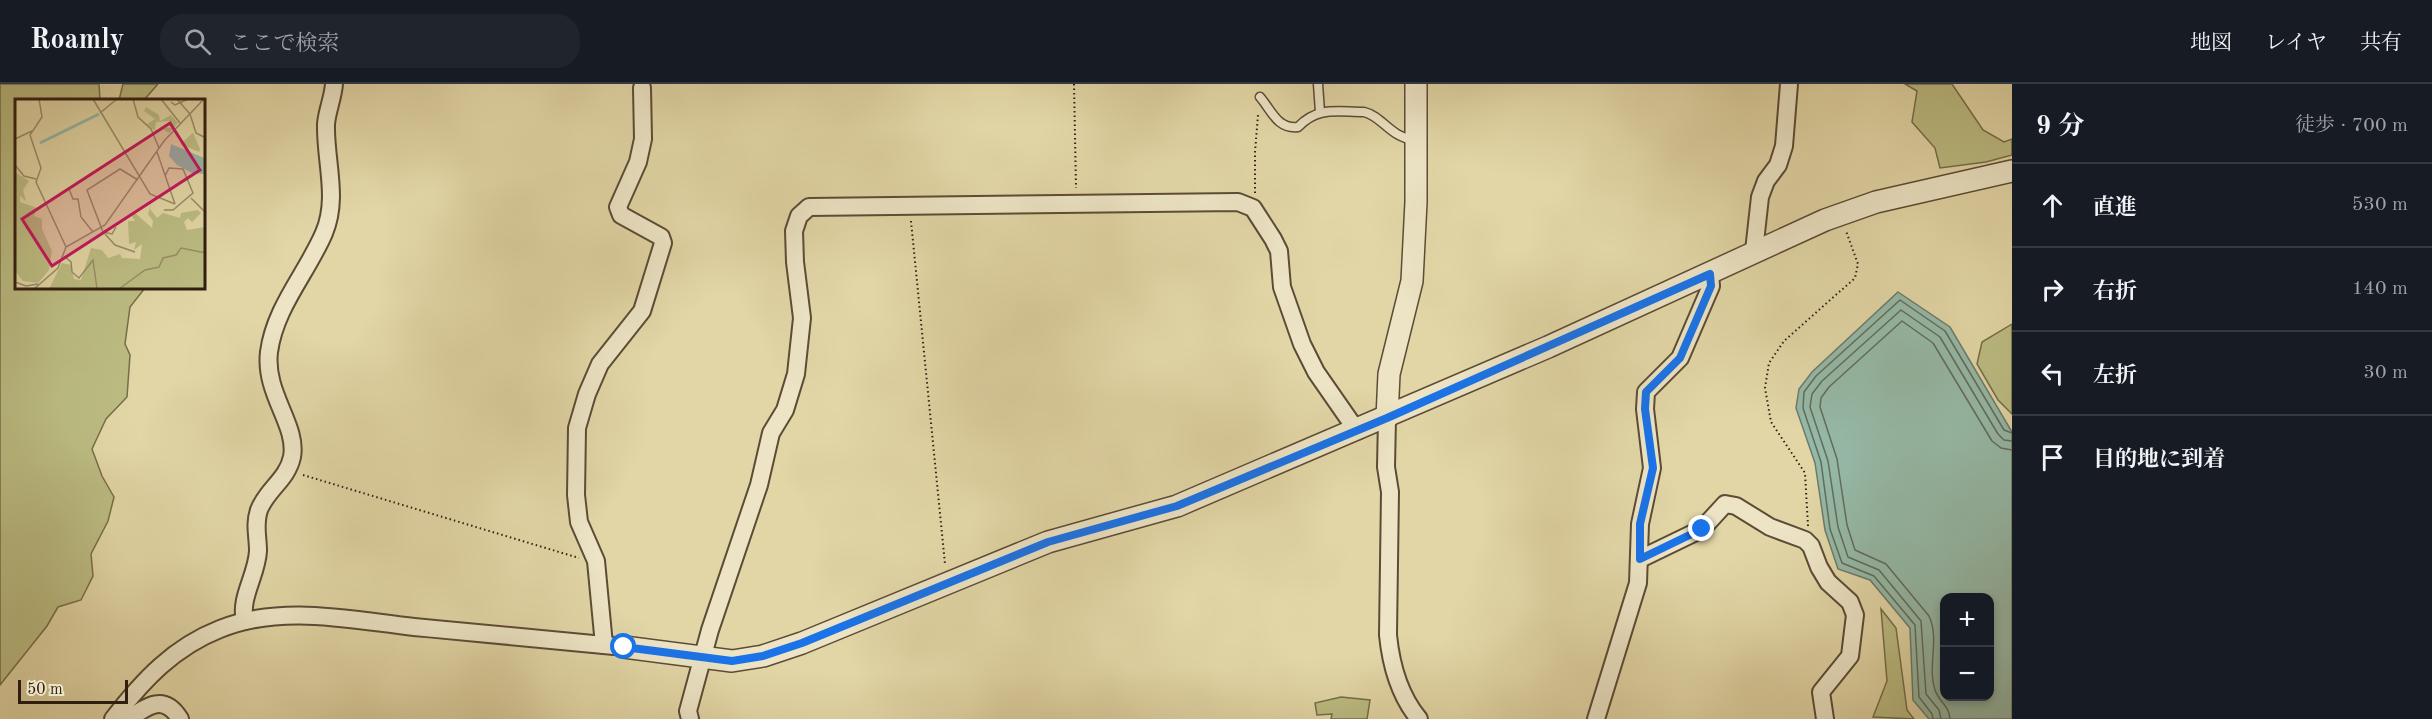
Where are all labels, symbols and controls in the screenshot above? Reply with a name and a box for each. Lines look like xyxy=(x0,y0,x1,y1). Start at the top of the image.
search box xyxy=(160,14,580,68)
icon: search xyxy=(181,25,214,58)
text: Roamly xyxy=(30,27,124,55)
text: ここで検索 xyxy=(229,33,340,55)
text: 地図 xyxy=(2190,33,2232,54)
text: レイヤ xyxy=(2265,33,2327,54)
text: 共有 xyxy=(2360,33,2402,54)
inset map xyxy=(15,99,206,290)
text: 9 分 xyxy=(2036,114,2084,140)
text: 徒歩 · 700 m xyxy=(2295,116,2408,136)
icon: ahead xyxy=(2036,189,2069,222)
text: 530 m xyxy=(2352,195,2408,215)
text: 直進 xyxy=(2093,197,2137,219)
icon: right xyxy=(2036,273,2069,306)
text: 140 m xyxy=(2352,279,2408,299)
text: 右折 xyxy=(2093,281,2137,303)
icon: left xyxy=(2036,357,2069,390)
text: 30 m xyxy=(2363,363,2408,383)
text: 左折 xyxy=(2093,365,2137,387)
icon: arrive xyxy=(2036,441,2069,474)
text: 目的地に到着 xyxy=(2093,449,2225,471)
route end xyxy=(1688,515,1714,541)
map controls xyxy=(1940,593,1994,701)
button: + xyxy=(1940,593,1994,647)
route start xyxy=(610,633,636,659)
button: − xyxy=(1940,647,1994,701)
scale bar xyxy=(18,677,128,704)
text: 50 m xyxy=(27,682,63,698)

